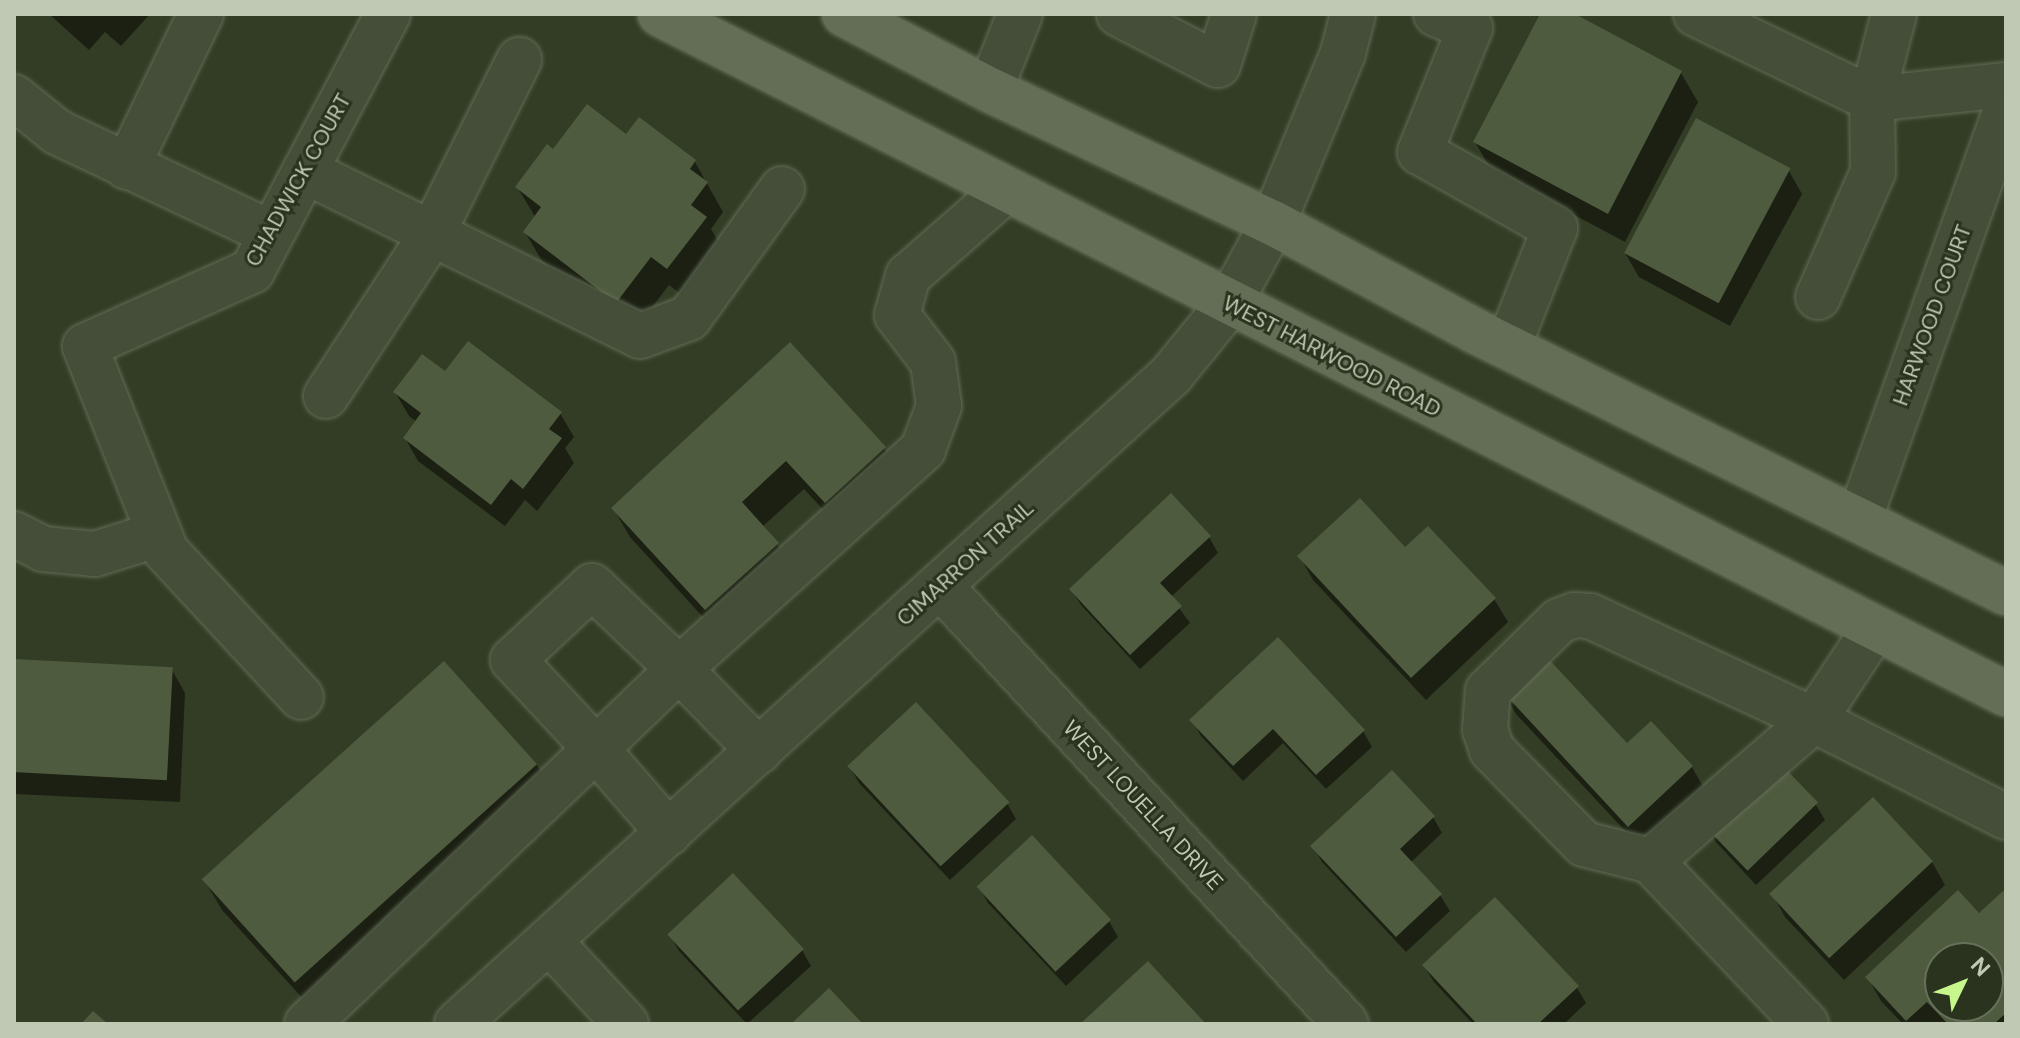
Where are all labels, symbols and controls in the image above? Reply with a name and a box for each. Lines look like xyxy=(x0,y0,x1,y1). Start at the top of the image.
street label: CHADWICK COURT xyxy=(240,89,356,271)
street label: HARWOOD COURT xyxy=(1887,221,1977,409)
street label: WEST HARWOOD ROAD xyxy=(1219,290,1445,422)
street label: CIMARRON TRAIL xyxy=(891,495,1039,631)
street label: WEST LOUELLA DRIVE xyxy=(1057,715,1229,895)
north arrow xyxy=(1924,942,2004,1022)
text: N xyxy=(1964,951,1997,982)

